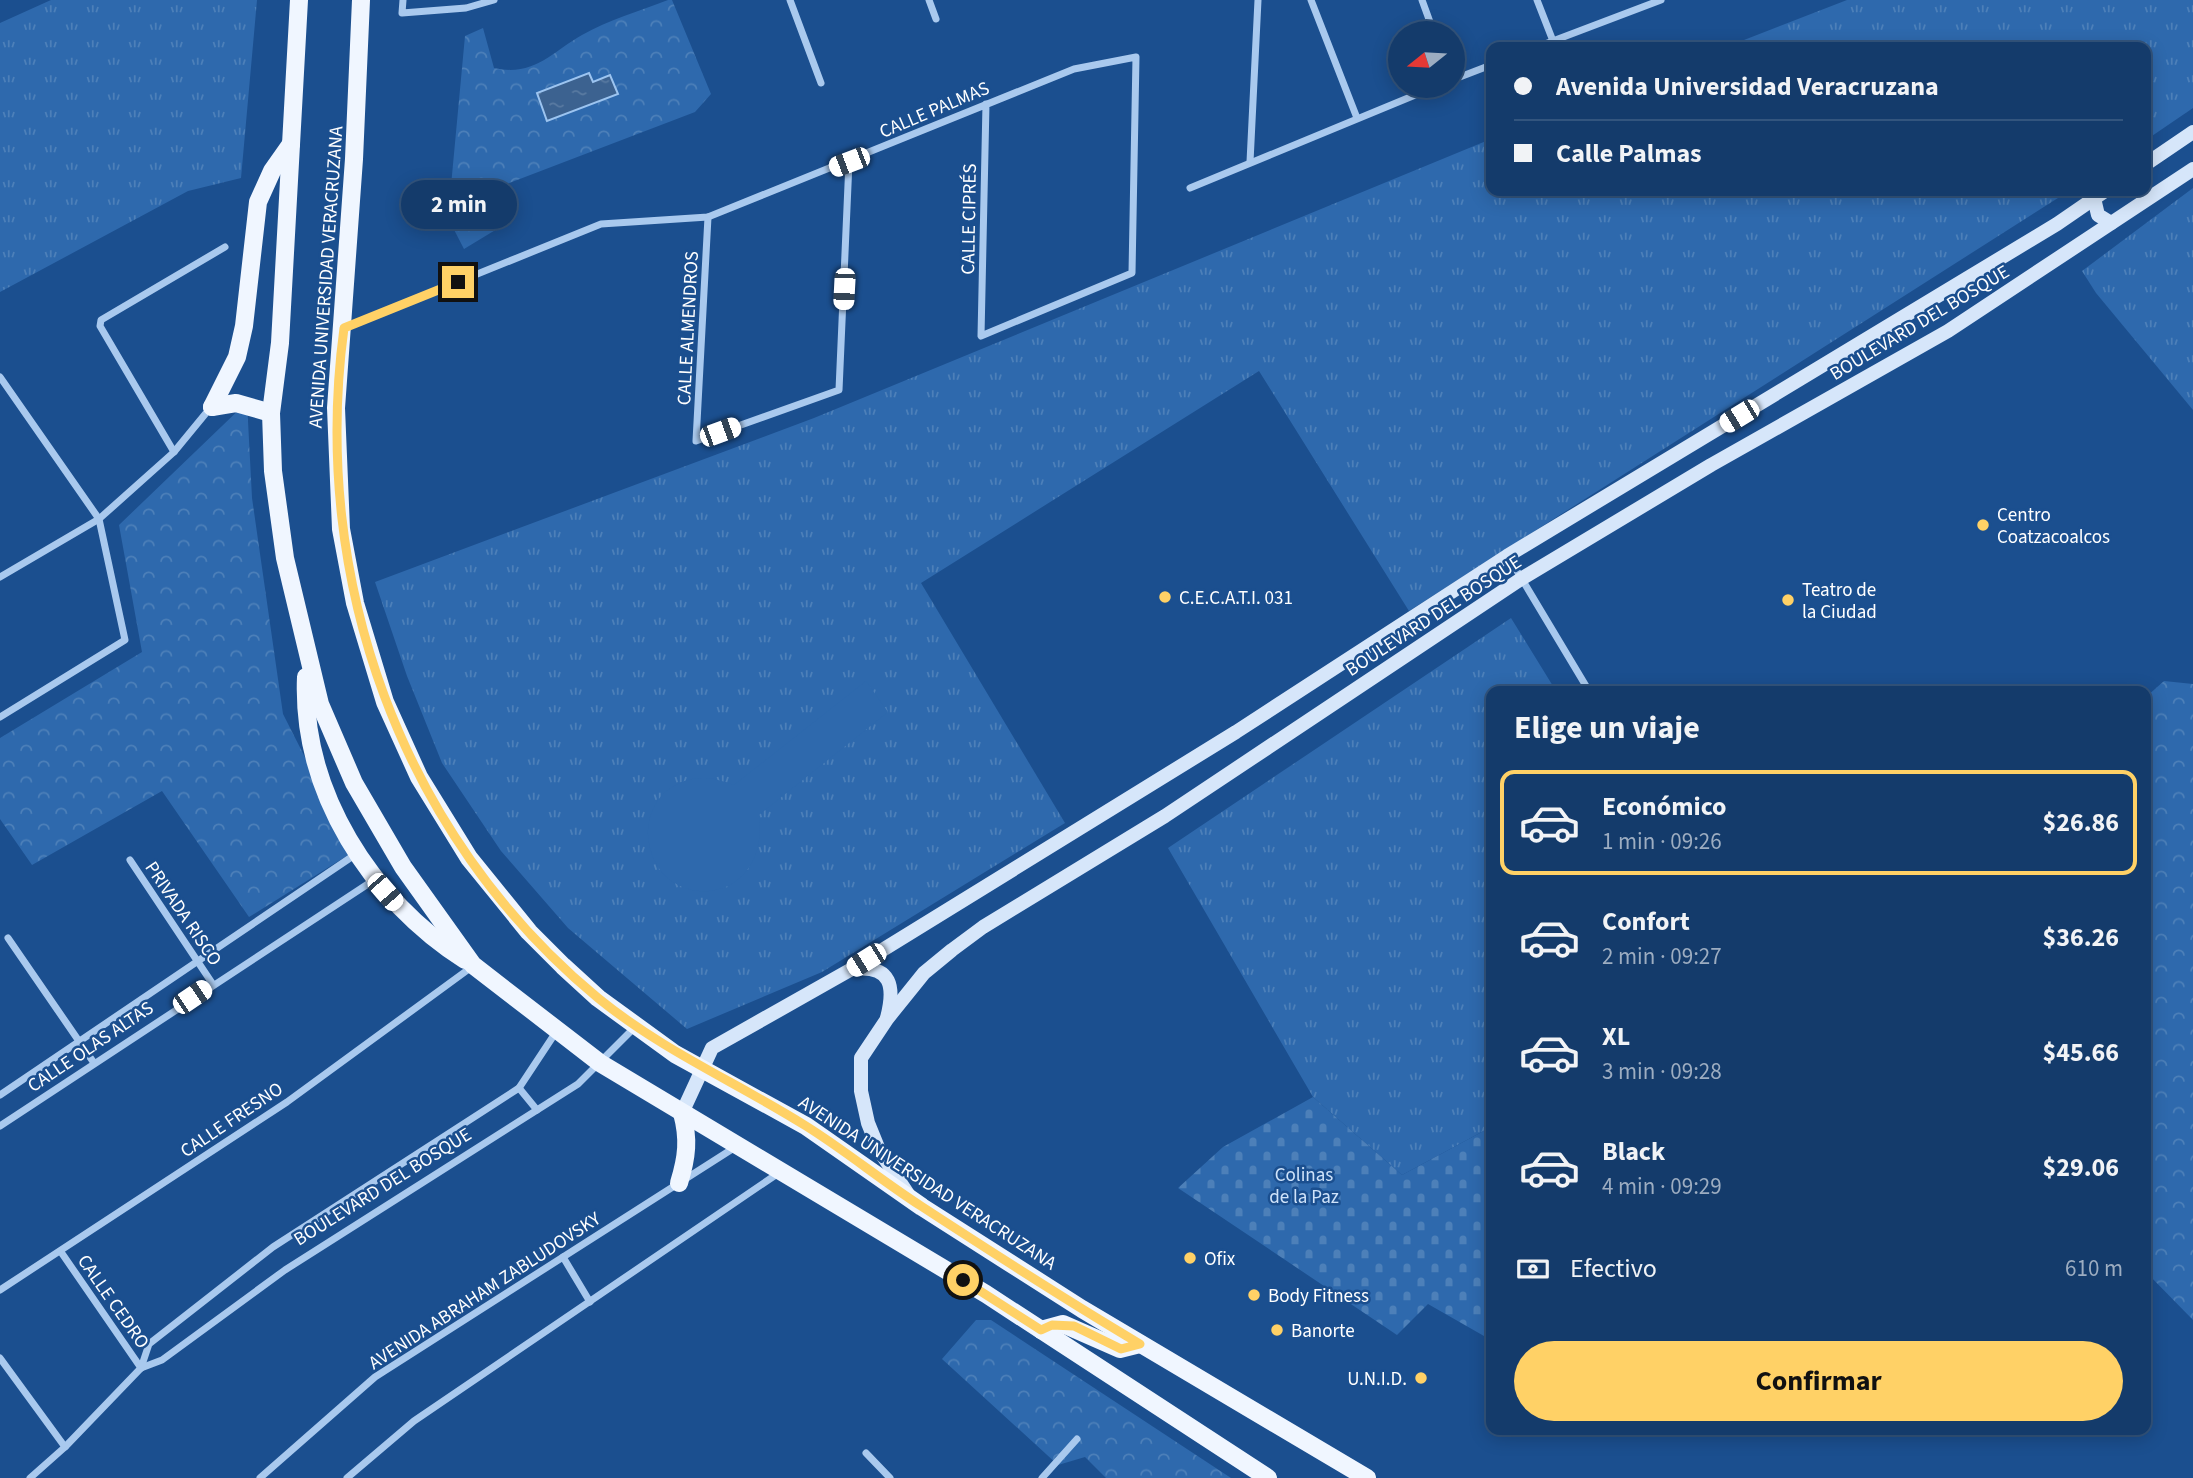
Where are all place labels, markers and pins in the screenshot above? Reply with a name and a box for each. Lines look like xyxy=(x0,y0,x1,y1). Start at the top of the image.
place label: Centro Coatzacoalcos xyxy=(1997,502,2110,551)
marker: Centro Coatzacoalcos xyxy=(1975,517,1991,533)
place label: Teatro de la Ciudad xyxy=(1802,577,1877,626)
place label: C.E.C.A.T.I. 031 xyxy=(1179,585,1293,612)
marker: C.E.C.A.T.I. 031 xyxy=(1157,589,1173,605)
marker: Teatro de la Ciudad xyxy=(1780,592,1796,608)
place label: Ofix xyxy=(1204,1246,1236,1273)
marker: Ofix xyxy=(1182,1250,1198,1266)
place label: Body Fitness xyxy=(1268,1283,1369,1310)
marker: Body Fitness xyxy=(1246,1287,1262,1303)
place label: Banorte xyxy=(1291,1318,1355,1345)
marker: Banorte xyxy=(1269,1322,1285,1338)
place label: U.N.I.D. xyxy=(1347,1366,1407,1393)
marker: U.N.I.D. xyxy=(1413,1370,1429,1386)

